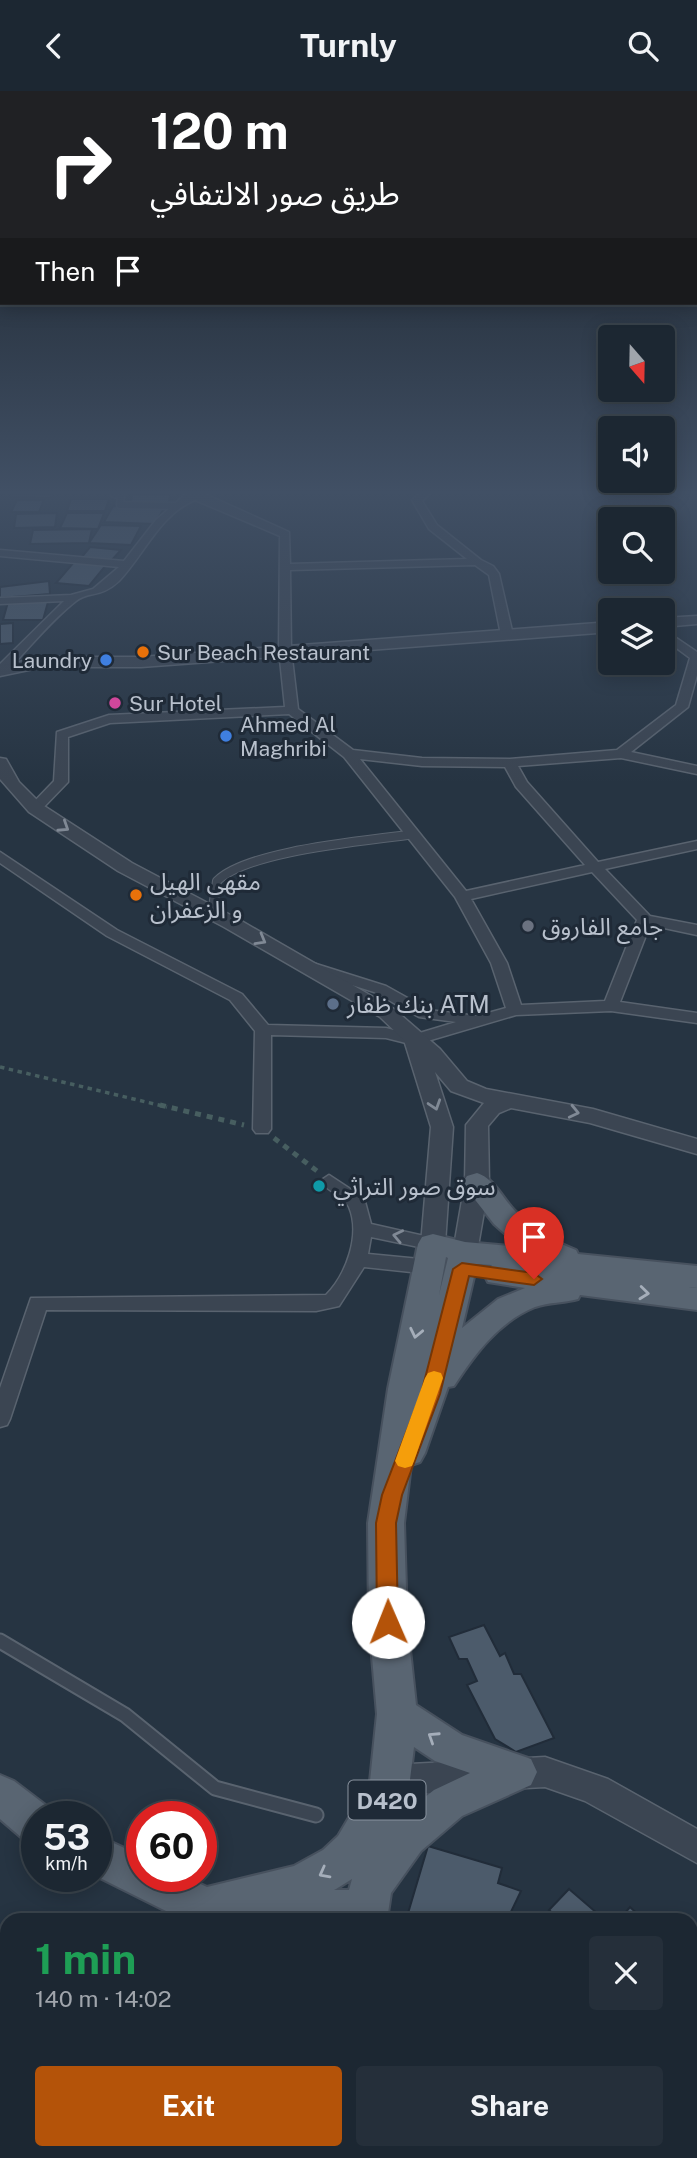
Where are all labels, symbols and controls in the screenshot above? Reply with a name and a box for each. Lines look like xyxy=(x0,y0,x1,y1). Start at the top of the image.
icon: back xyxy=(35,27,73,65)
text: Turnly xyxy=(300,27,397,64)
icon: search xyxy=(624,27,662,65)
text: 120 m xyxy=(150,102,289,160)
icon: right xyxy=(35,119,126,210)
text: طريق صور الالتفافي xyxy=(150,175,400,212)
icon: arrive xyxy=(109,252,147,290)
text: Then xyxy=(35,256,95,287)
north arrow xyxy=(598,325,676,403)
map controls xyxy=(598,325,675,675)
button: sound xyxy=(598,416,675,493)
button: search xyxy=(598,507,675,584)
button: layers xyxy=(598,598,675,675)
place label: Sur Beach Restaurant xyxy=(157,640,370,665)
marker: Sur Beach Restaurant xyxy=(135,644,151,660)
place label: Laundry xyxy=(12,648,92,673)
marker: Laundry xyxy=(98,652,114,668)
place label: Sur Hotel xyxy=(129,691,222,716)
marker: Sur Hotel xyxy=(107,695,123,711)
place label: Ahmed Al Maghribi xyxy=(240,712,336,761)
marker: Ahmed Al Maghribi xyxy=(218,728,234,744)
one-way arrow xyxy=(56,819,69,832)
place label: مقهى الهيل و الزعفران xyxy=(150,867,261,924)
marker: مقهى الهيل و الزعفران xyxy=(128,887,144,903)
place label: جامع الفاروق xyxy=(542,912,663,944)
marker: جامع الفاروق xyxy=(520,918,536,934)
one-way arrow xyxy=(254,932,267,945)
place label: بنك ظفار ATM xyxy=(346,990,490,1019)
marker: بنك ظفار ATM xyxy=(325,996,341,1012)
one-way arrow xyxy=(427,1099,441,1111)
one-way arrow xyxy=(568,1104,580,1118)
place label: سوق صور التراثي xyxy=(333,1172,496,1206)
marker: سوق صور التراثي xyxy=(311,1178,327,1194)
pin xyxy=(504,1207,564,1279)
icon: arrive xyxy=(515,1218,553,1256)
one-way arrow xyxy=(392,1230,404,1245)
one-way arrow xyxy=(638,1285,649,1300)
one-way arrow xyxy=(410,1327,425,1339)
position arrow xyxy=(351,1585,425,1659)
one-way arrow xyxy=(427,1733,440,1746)
road number: D420 xyxy=(348,1781,426,1819)
speed limit sign: 60 xyxy=(126,1801,217,1892)
text: 53 xyxy=(43,1817,90,1858)
text: km/h xyxy=(45,1853,88,1874)
one-way arrow xyxy=(318,1865,331,1878)
text: 1 min xyxy=(35,1934,136,1983)
button: close xyxy=(589,1936,663,2010)
text: 140 m · 14:02 xyxy=(35,1985,171,2012)
button: Exit xyxy=(35,2066,342,2146)
button: Share xyxy=(356,2066,663,2146)

